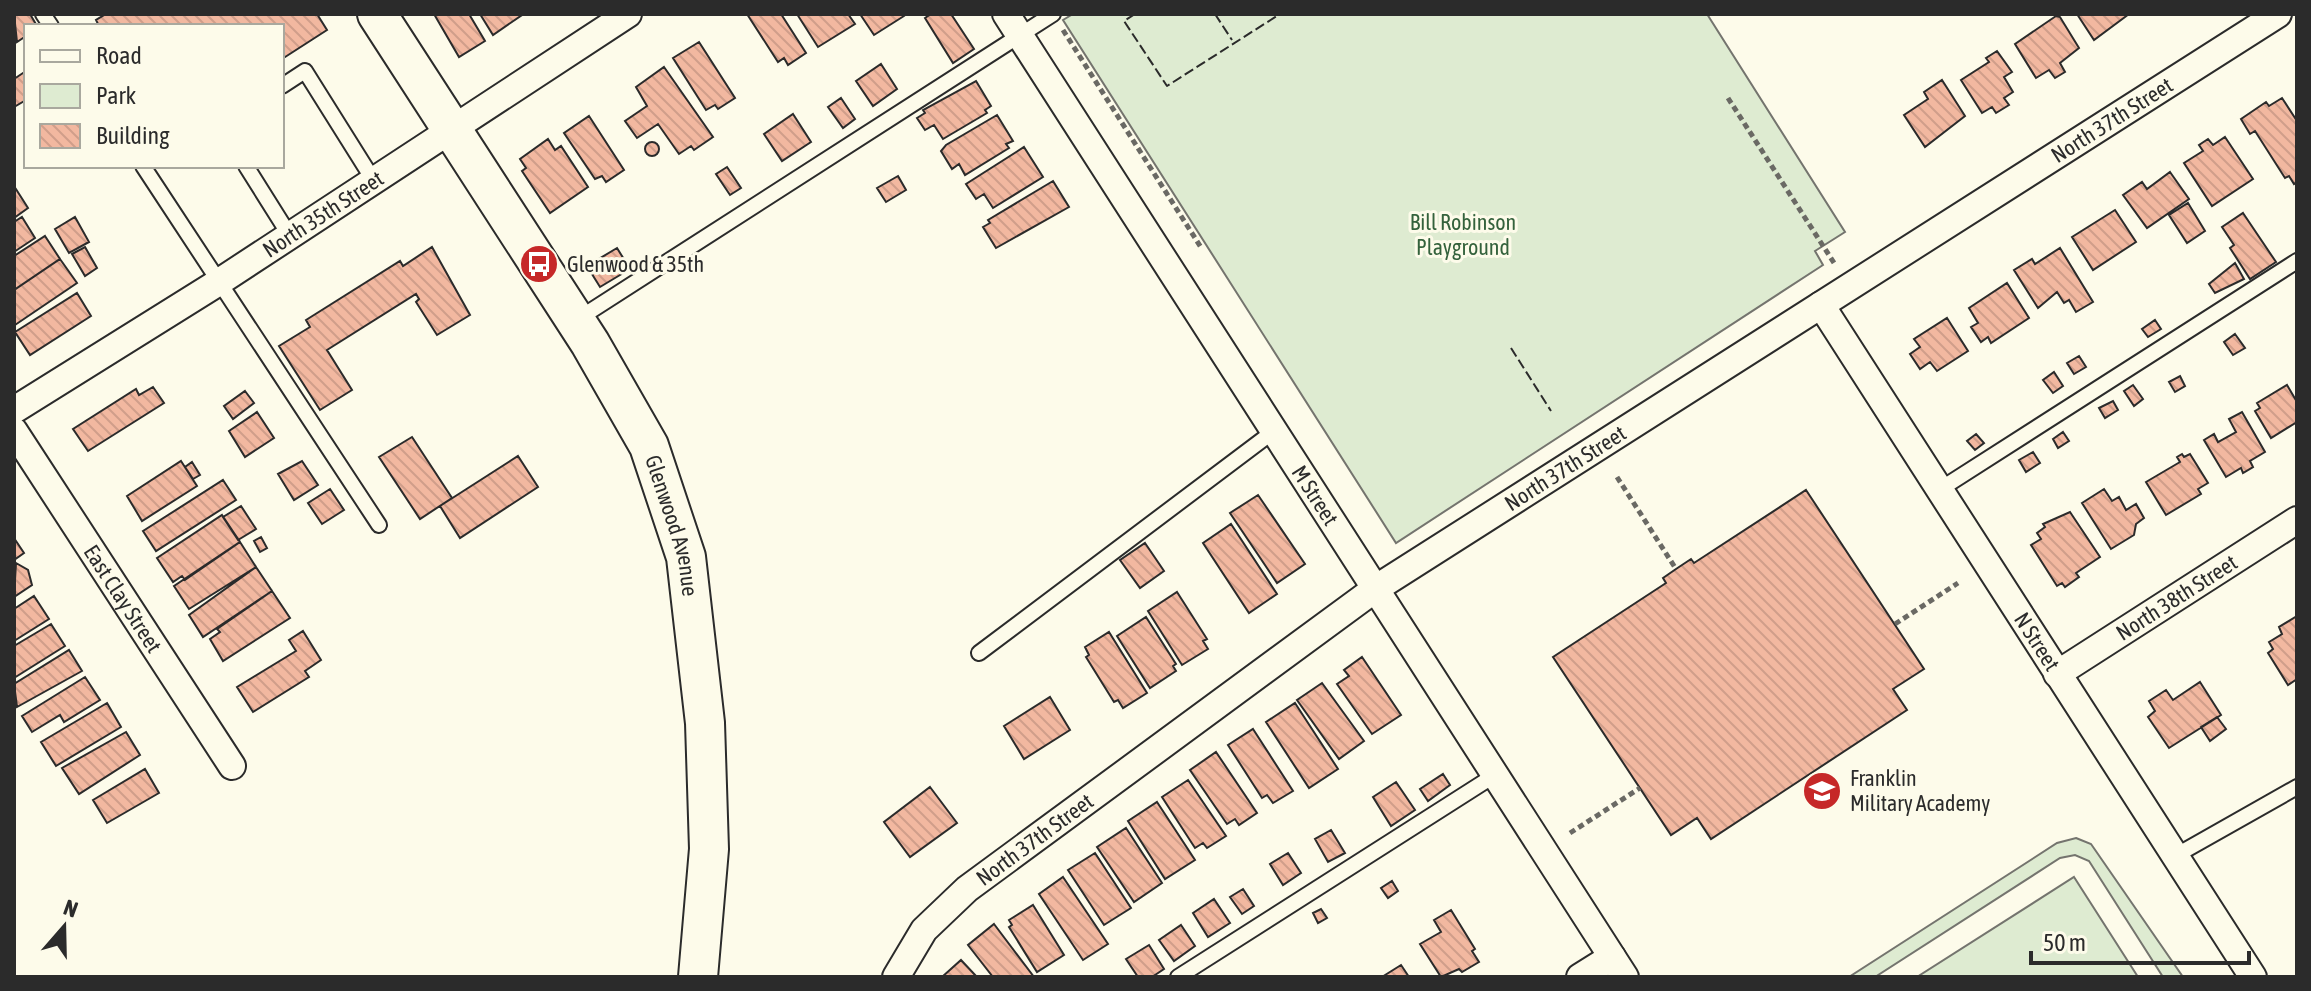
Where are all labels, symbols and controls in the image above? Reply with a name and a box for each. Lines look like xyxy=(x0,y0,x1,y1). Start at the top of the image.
legend xyxy=(24,24,284,168)
text: Road xyxy=(96,42,142,69)
street label: North 37th Street xyxy=(2046,72,2177,168)
text: Park xyxy=(96,82,137,109)
text: Building xyxy=(96,122,170,149)
street label: North 35th Street xyxy=(258,165,388,263)
park label: Bill Robinson Playground xyxy=(1410,209,1516,260)
bus stop icon: Glenwood & 35th xyxy=(518,243,560,285)
place label: Glenwood & 35th xyxy=(567,251,704,277)
street label: North 37th Street xyxy=(1500,420,1631,516)
street label: Glenwood Avenue xyxy=(640,452,703,598)
street label: M Street xyxy=(1286,460,1344,530)
street label: East Clay Street xyxy=(79,540,168,657)
street label: North 38th Street xyxy=(2111,549,2242,646)
street label: N Street xyxy=(2009,607,2066,676)
place label: Franklin Military Academy xyxy=(1850,765,1990,816)
school or university icon: Franklin Military Academy xyxy=(1801,770,1843,812)
street label: North 37th Street xyxy=(971,788,1098,891)
north arrow xyxy=(24,887,104,967)
text: N xyxy=(60,894,81,923)
scale bar xyxy=(2031,915,2249,965)
text: 50 m xyxy=(2043,929,2086,956)

